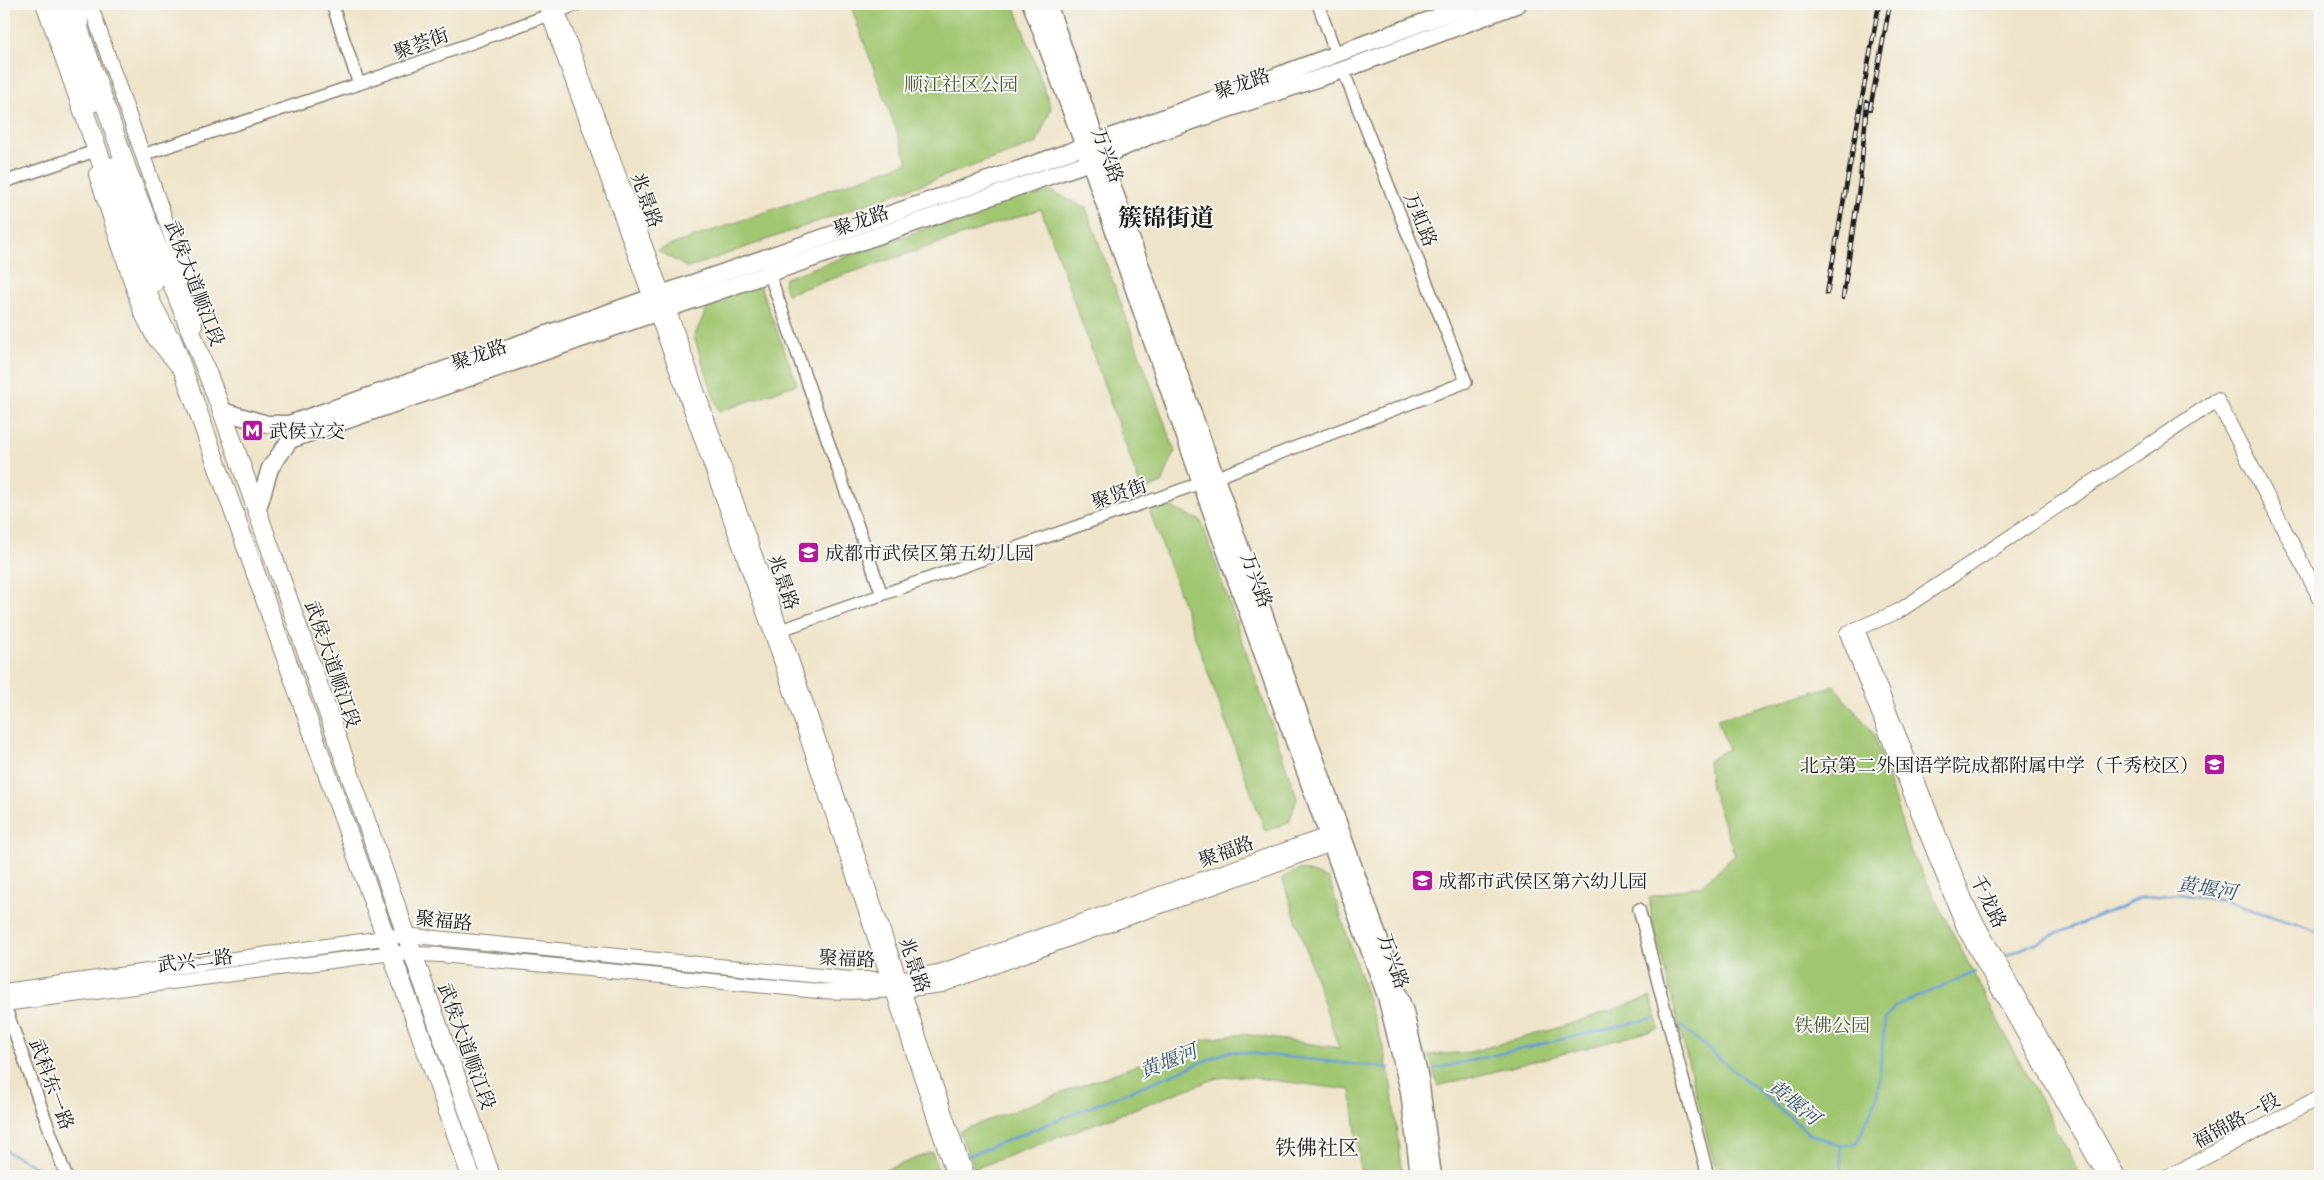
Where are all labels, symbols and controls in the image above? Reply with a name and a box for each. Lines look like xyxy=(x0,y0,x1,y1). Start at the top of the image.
street label: 聚荟街 xyxy=(390,23,453,68)
street label: 聚龙路 xyxy=(1211,63,1274,107)
park label: 顺江社区公园 xyxy=(904,73,1018,100)
street label: 万兴路 xyxy=(1083,124,1128,187)
street label: 兆景路 xyxy=(622,169,667,232)
street label: 万虹路 xyxy=(1395,188,1442,251)
street label: 聚龙路 xyxy=(830,200,893,244)
district label: 簇锦街道 xyxy=(1118,203,1214,237)
street label: 武侯大道顺江段 xyxy=(156,217,229,351)
street label: 聚龙路 xyxy=(448,334,511,378)
metro station icon: 武侯立交 xyxy=(241,419,265,443)
place label: 武侯立交 xyxy=(269,420,345,447)
street label: 聚贤街 xyxy=(1088,473,1151,517)
school or university icon: 成都市武侯区第五幼儿园 xyxy=(797,541,821,565)
place label: 成都市武侯区第五幼儿园 xyxy=(825,542,1034,569)
street label: 万兴路 xyxy=(1232,549,1277,612)
street label: 兆景路 xyxy=(760,551,804,614)
street label: 武侯大道顺江段 xyxy=(296,598,365,732)
school or university icon: 北京第二外国语学院成都附属中学（千秀校区） xyxy=(2203,753,2227,777)
place label: 北京第二外国语学院成都附属中学（千秀校区） xyxy=(1800,754,2199,781)
street label: 聚福路 xyxy=(1195,831,1258,876)
school or university icon: 成都市武侯区第六幼儿园 xyxy=(1410,869,1434,893)
place label: 成都市武侯区第六幼儿园 xyxy=(1438,870,1647,897)
street label: 千龙路 xyxy=(1962,871,2011,934)
water label: 黄堰河 xyxy=(2175,871,2241,910)
street label: 聚福路 xyxy=(414,906,474,939)
street label: 万兴路 xyxy=(1370,930,1414,993)
street label: 兆景路 xyxy=(891,934,935,997)
street label: 武兴二路 xyxy=(156,944,235,981)
street label: 聚福路 xyxy=(818,946,876,975)
street label: 武侯大道顺江段 xyxy=(429,980,500,1114)
park label: 铁佛公园 xyxy=(1794,1014,1870,1041)
street label: 武科东一路 xyxy=(21,1036,79,1134)
water label: 黄堰河 xyxy=(1136,1038,1205,1088)
water label: 黄堰河 xyxy=(1760,1074,1827,1136)
street label: 福锦路一段 xyxy=(2189,1088,2285,1156)
district label: 铁佛社区 xyxy=(1275,1135,1359,1165)

